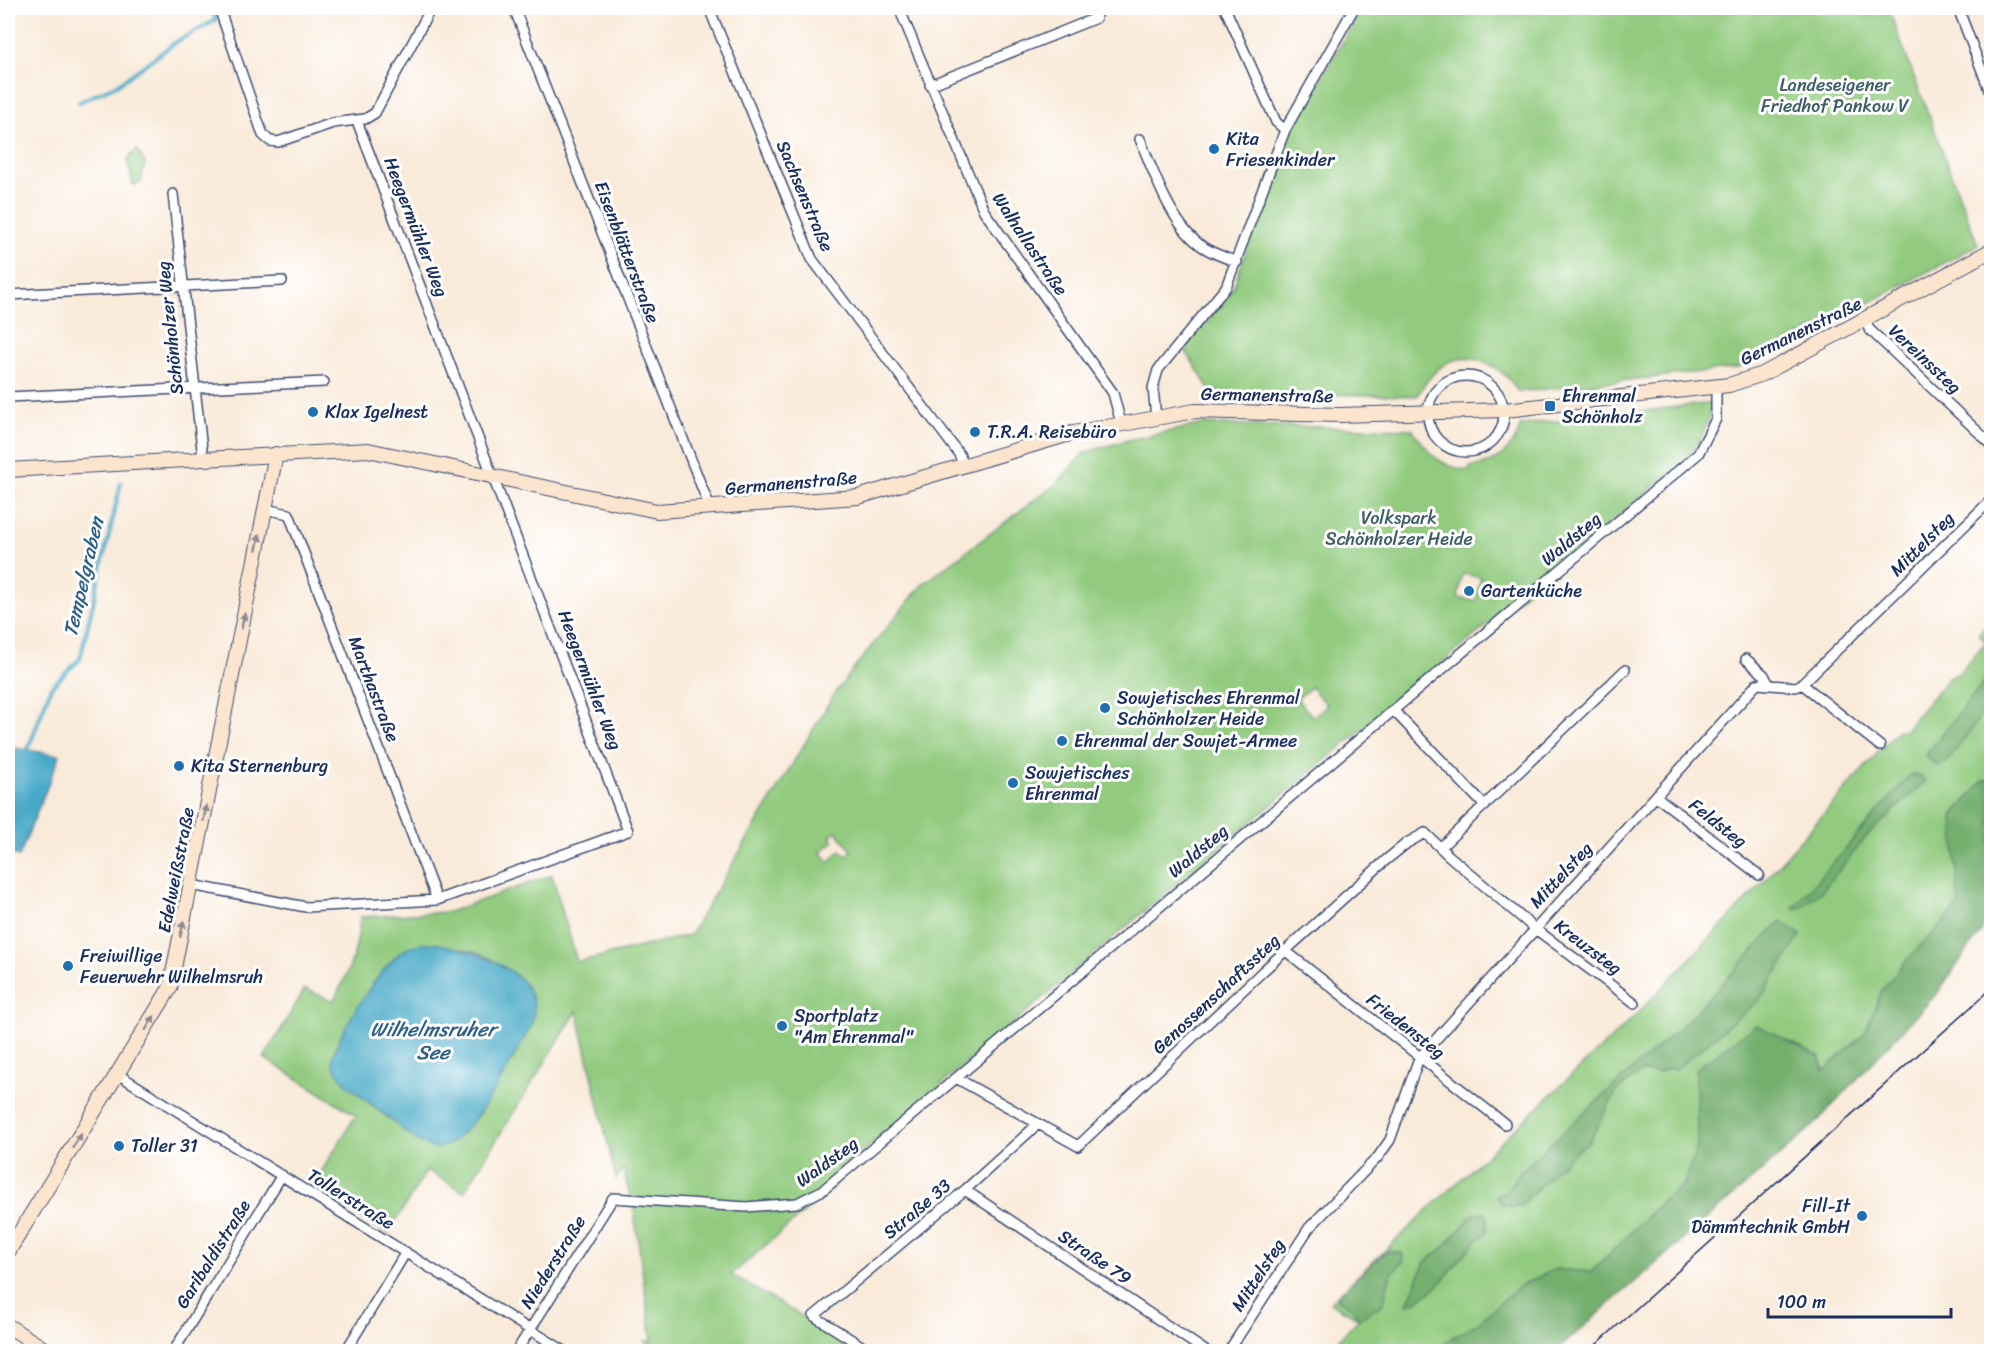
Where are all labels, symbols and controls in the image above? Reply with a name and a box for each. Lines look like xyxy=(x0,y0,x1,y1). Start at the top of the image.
park label: Landeseigener Friedhof Pankow V xyxy=(1761,69,1909,122)
place label: Kita Friesenkinder xyxy=(1226,123,1336,176)
street label: Sachsenstraße xyxy=(767,135,843,257)
marker: Kita Friesenkinder xyxy=(1207,142,1221,156)
street label: Heegermühler Weg xyxy=(375,152,457,302)
street label: Eisenblätterstraße xyxy=(585,176,669,328)
street label: Walhallastraße xyxy=(983,186,1077,302)
street label: Schönholzer Weg xyxy=(147,260,193,396)
street label: Germanenstraße xyxy=(1734,288,1868,374)
street label: Vereinssteg xyxy=(1881,316,1969,402)
street label: Germanenstraße xyxy=(1200,378,1334,412)
place label: Ehrenmal Schönholz xyxy=(1562,380,1643,433)
place label: Klax Igelnest xyxy=(325,396,428,428)
marker: Ehrenmal Schönholz xyxy=(1543,399,1557,413)
marker: Klax Igelnest xyxy=(306,405,320,419)
place label: T.R.A. Reisebüro xyxy=(987,416,1117,448)
marker: T.R.A. Reisebüro xyxy=(968,425,982,439)
street label: Germanenstraße xyxy=(724,461,858,505)
park label: Volkspark Schönholzer Heide xyxy=(1325,502,1473,555)
street label: Waldsteg xyxy=(1533,504,1609,574)
street label: Mittelsteg xyxy=(1882,504,1962,584)
water label: Tempelgraben xyxy=(53,512,115,640)
one-way arrow xyxy=(254,532,263,551)
place label: Gartenküche xyxy=(1481,575,1582,607)
marker: Gartenküche xyxy=(1462,584,1476,598)
street label: Heegermühler Weg xyxy=(549,605,631,755)
one-way arrow xyxy=(239,612,248,631)
street label: Marthastraße xyxy=(339,631,409,747)
place label: Sowjetisches Ehrenmal Schönholzer Heide xyxy=(1117,682,1301,735)
marker: Sowjetisches Ehrenmal Schönholzer Heide xyxy=(1098,701,1112,715)
place label: Ehrenmal der Sowjet-Armee xyxy=(1074,725,1297,757)
marker: Ehrenmal der Sowjet-Armee xyxy=(1055,734,1069,748)
place label: Kita Sternenburg xyxy=(191,750,328,782)
place label: Sowjetisches Ehrenmal xyxy=(1025,757,1130,810)
marker: Kita Sternenburg xyxy=(172,759,186,773)
marker: Sowjetisches Ehrenmal xyxy=(1006,776,1020,790)
street label: Feldsteg xyxy=(1682,790,1754,856)
one-way arrow xyxy=(201,803,210,822)
street label: Edelweißstraße xyxy=(148,805,204,935)
street label: Waldsteg xyxy=(1160,816,1236,886)
street label: Mittelsteg xyxy=(1521,834,1601,916)
street label: Kreuzsteg xyxy=(1547,911,1629,983)
one-way arrow xyxy=(178,919,187,938)
street label: Genossenschaftssteg xyxy=(1144,926,1288,1062)
place label: Freiwillige Feuerwehr Wilhelmsruh xyxy=(80,940,263,993)
marker: Freiwillige Feuerwehr Wilhelmsruh xyxy=(61,959,75,973)
street label: Friedensteg xyxy=(1359,985,1453,1067)
place label: Sportplatz "Am Ehrenmal" xyxy=(794,1000,914,1053)
water label: Wilhelmsruher See xyxy=(370,1012,500,1070)
one-way arrow xyxy=(144,1014,155,1031)
marker: Sportplatz "Am Ehrenmal" xyxy=(775,1019,789,1033)
street label: Waldsteg xyxy=(789,1128,865,1196)
place label: Toller 31 xyxy=(131,1130,198,1162)
one-way arrow xyxy=(72,1133,83,1149)
marker: Toller 31 xyxy=(112,1139,126,1153)
street label: Tollerstraße xyxy=(301,1159,401,1239)
street label: Straße 33 xyxy=(875,1170,959,1248)
place label: Fill-It Dämmtechnik GmbH xyxy=(1691,1190,1851,1243)
street label: Garibaldistraße xyxy=(167,1193,260,1315)
street label: Niederstraße xyxy=(511,1209,595,1315)
marker: Fill-It Dämmtechnik GmbH xyxy=(1855,1209,1869,1223)
street label: Straße 79 xyxy=(1052,1220,1138,1294)
street label: Mittelsteg xyxy=(1222,1232,1294,1318)
scale bar xyxy=(1768,1281,1951,1319)
text: 100 m xyxy=(1777,1286,1826,1318)

